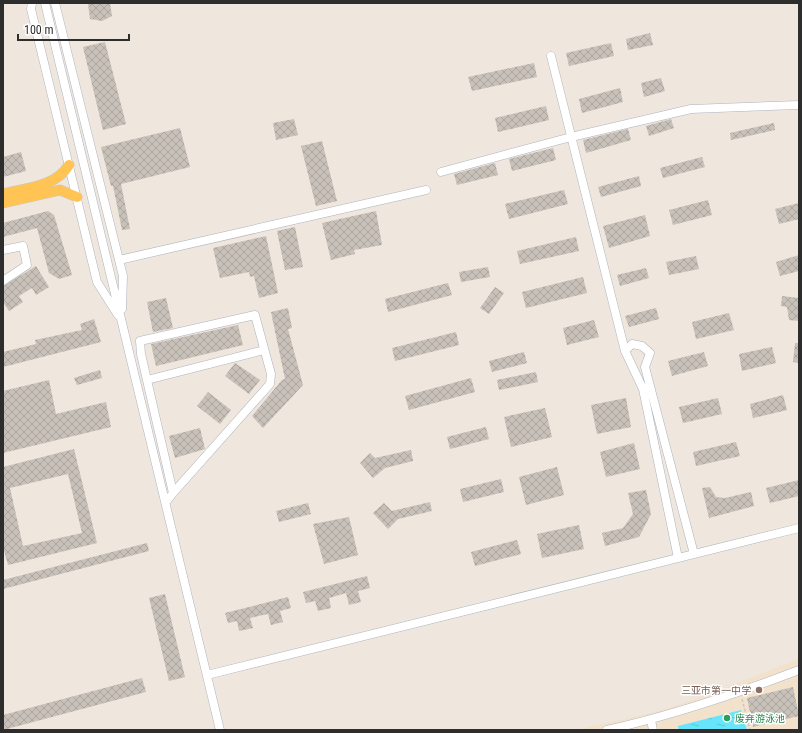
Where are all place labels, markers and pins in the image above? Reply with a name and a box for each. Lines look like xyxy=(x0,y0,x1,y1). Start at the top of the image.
place label: 三亚市第一中学 xyxy=(681,685,751,696)
marker: 三亚市第一中学 xyxy=(754,685,764,695)
marker: 废弃游泳池 xyxy=(722,713,732,723)
place label: 废弃游泳池 xyxy=(735,713,785,724)

